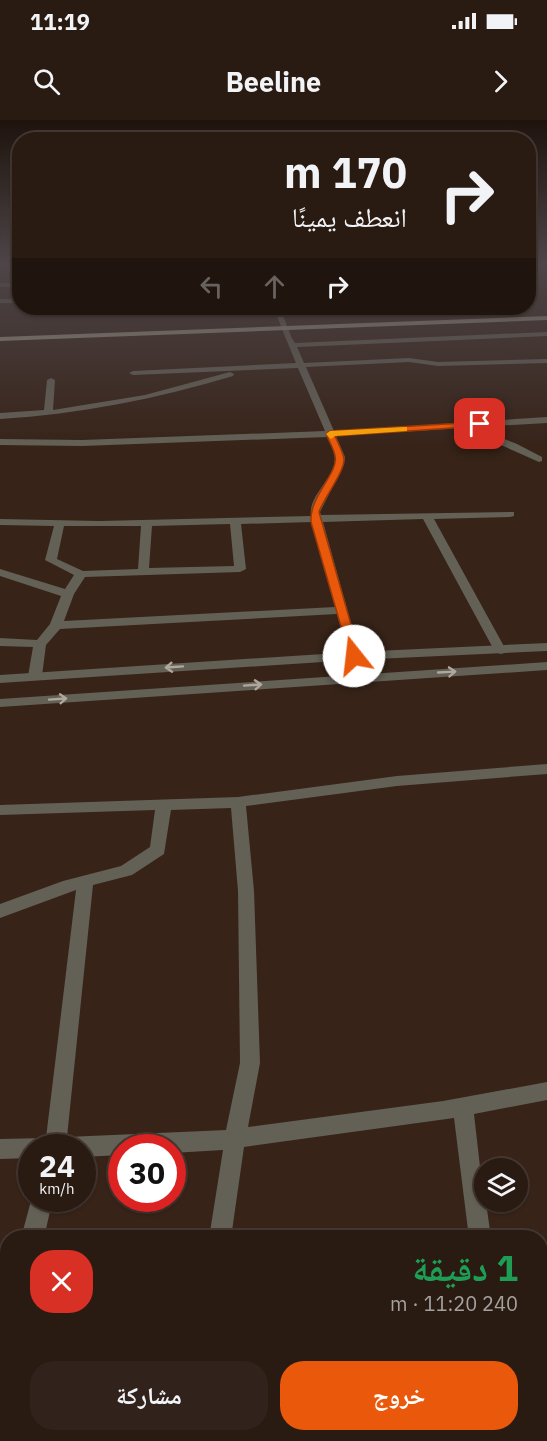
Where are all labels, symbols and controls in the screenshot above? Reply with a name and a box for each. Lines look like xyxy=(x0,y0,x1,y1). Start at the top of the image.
text: 11:19 xyxy=(30,7,90,36)
text: Beeline xyxy=(226,64,321,99)
icon: search xyxy=(30,65,63,98)
icon: forward xyxy=(484,65,517,98)
text: 170 m xyxy=(284,145,407,200)
icon: right xyxy=(428,156,506,234)
text: انعطف يمينًا xyxy=(292,199,407,234)
icon: left xyxy=(195,270,228,303)
icon: ahead xyxy=(258,270,291,303)
icon: right xyxy=(321,270,354,303)
pin xyxy=(454,398,505,449)
icon: arrive xyxy=(463,407,496,440)
position arrow xyxy=(322,624,386,688)
one-way arrow xyxy=(165,662,185,673)
one-way arrow xyxy=(437,667,457,678)
one-way arrow xyxy=(242,679,262,690)
one-way arrow xyxy=(48,693,68,704)
speed limit sign: 30 xyxy=(108,1134,186,1212)
text: 24 xyxy=(39,1146,75,1185)
map controls xyxy=(474,1158,528,1212)
button: layers xyxy=(474,1158,528,1212)
text: km/h xyxy=(39,1179,75,1198)
text: 1 دقيقة xyxy=(412,1244,518,1291)
button: close xyxy=(30,1250,93,1313)
text: 240 m · 11:20 xyxy=(390,1290,518,1317)
button: مشاركة xyxy=(30,1361,268,1430)
button: خروج xyxy=(280,1361,518,1430)

